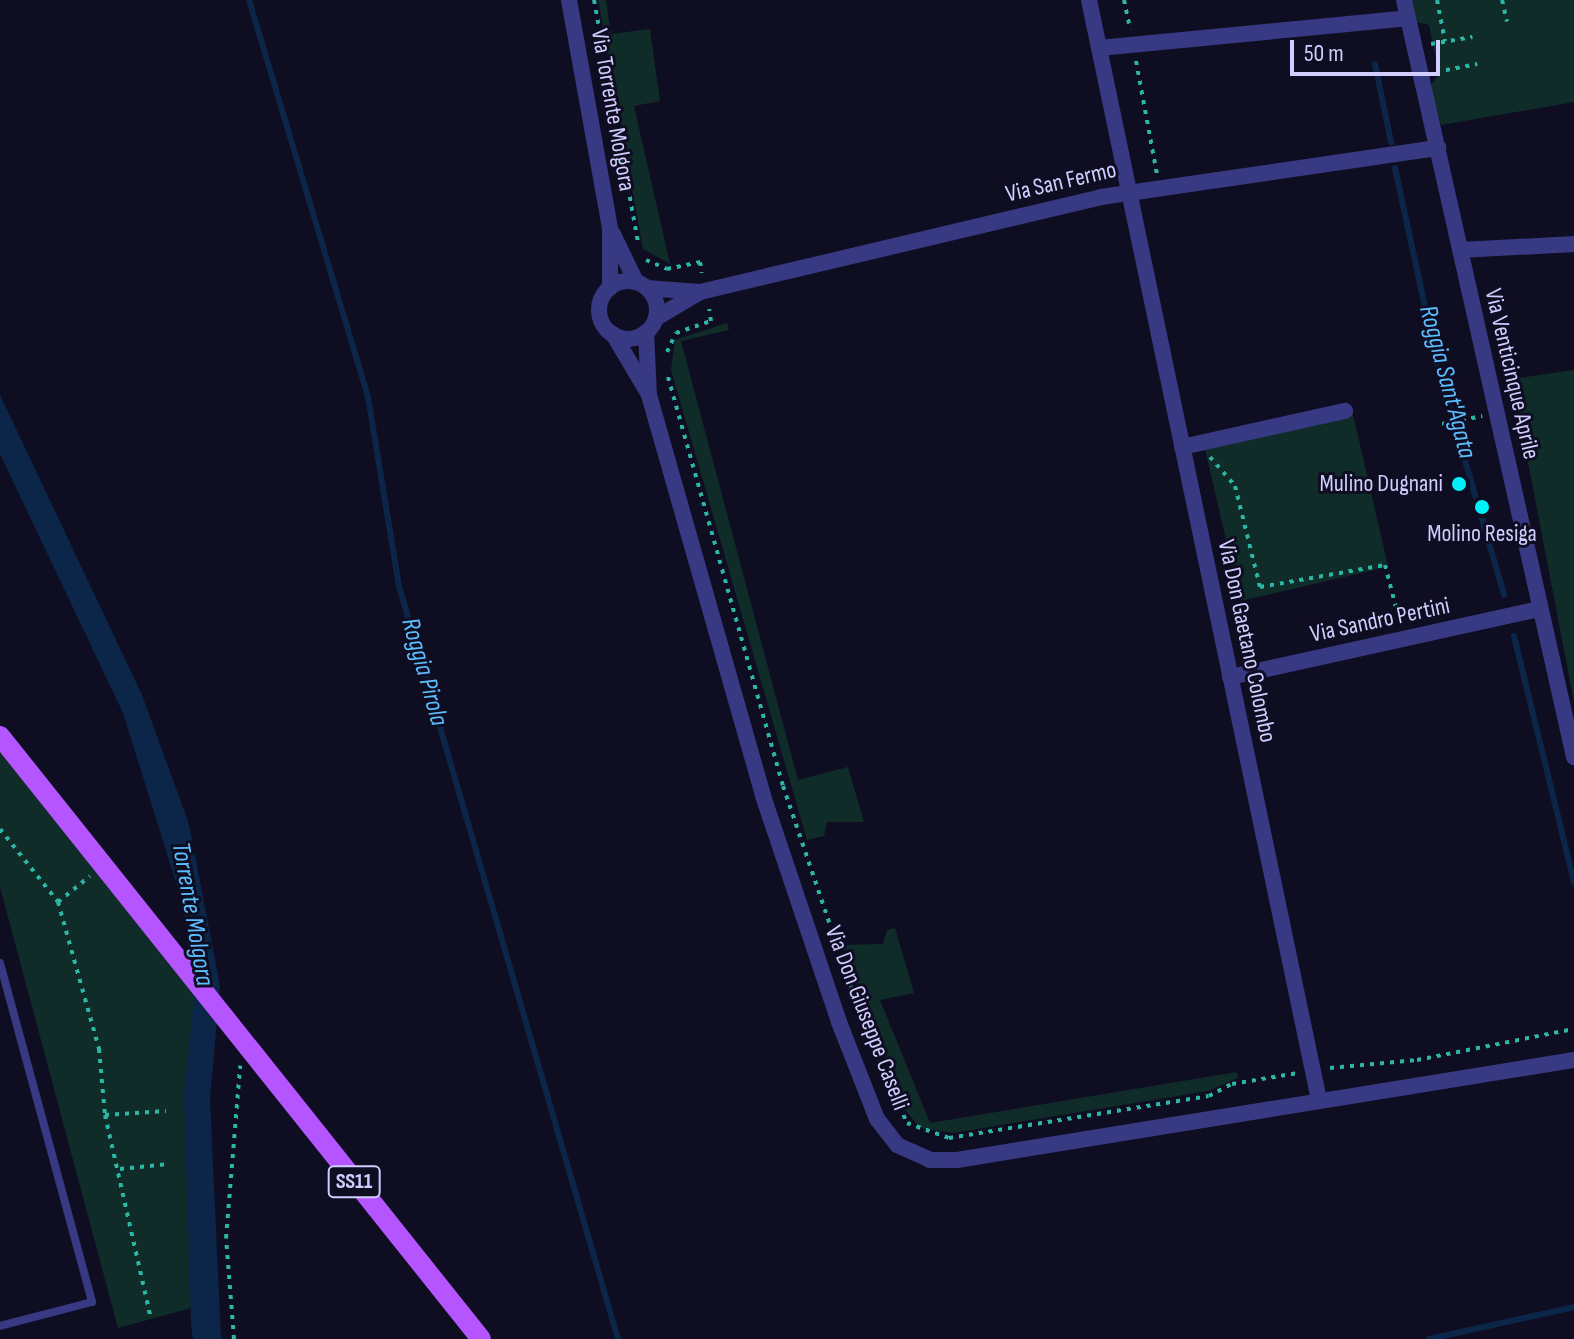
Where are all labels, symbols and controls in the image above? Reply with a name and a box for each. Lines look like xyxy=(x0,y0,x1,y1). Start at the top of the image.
scale bar xyxy=(1294,24,1444,74)
street label: Via Torrente Molgora xyxy=(585,27,641,193)
text: 50 m xyxy=(1304,39,1344,68)
street label: Via San Fermo xyxy=(1003,155,1119,209)
street label: Via Venticinque Aprile xyxy=(1478,286,1546,462)
water label: Roggia Sant'Agata xyxy=(1412,302,1482,462)
place label: Mulino Dugnani xyxy=(1320,470,1443,498)
marker: Mulino Dugnani xyxy=(1450,475,1468,493)
marker: Molino Resiga xyxy=(1473,498,1491,516)
place label: Molino Resiga xyxy=(1427,520,1537,548)
street label: Via Don Gaetano Colombo xyxy=(1211,537,1283,745)
street label: Via Sandro Pertini xyxy=(1308,591,1452,649)
water label: Roggia Pirola xyxy=(394,615,454,729)
water label: Torrente Molgora xyxy=(164,840,220,988)
street label: Via Don Giuseppe Caselli xyxy=(819,922,915,1114)
road number: SS11 xyxy=(326,1164,382,1200)

